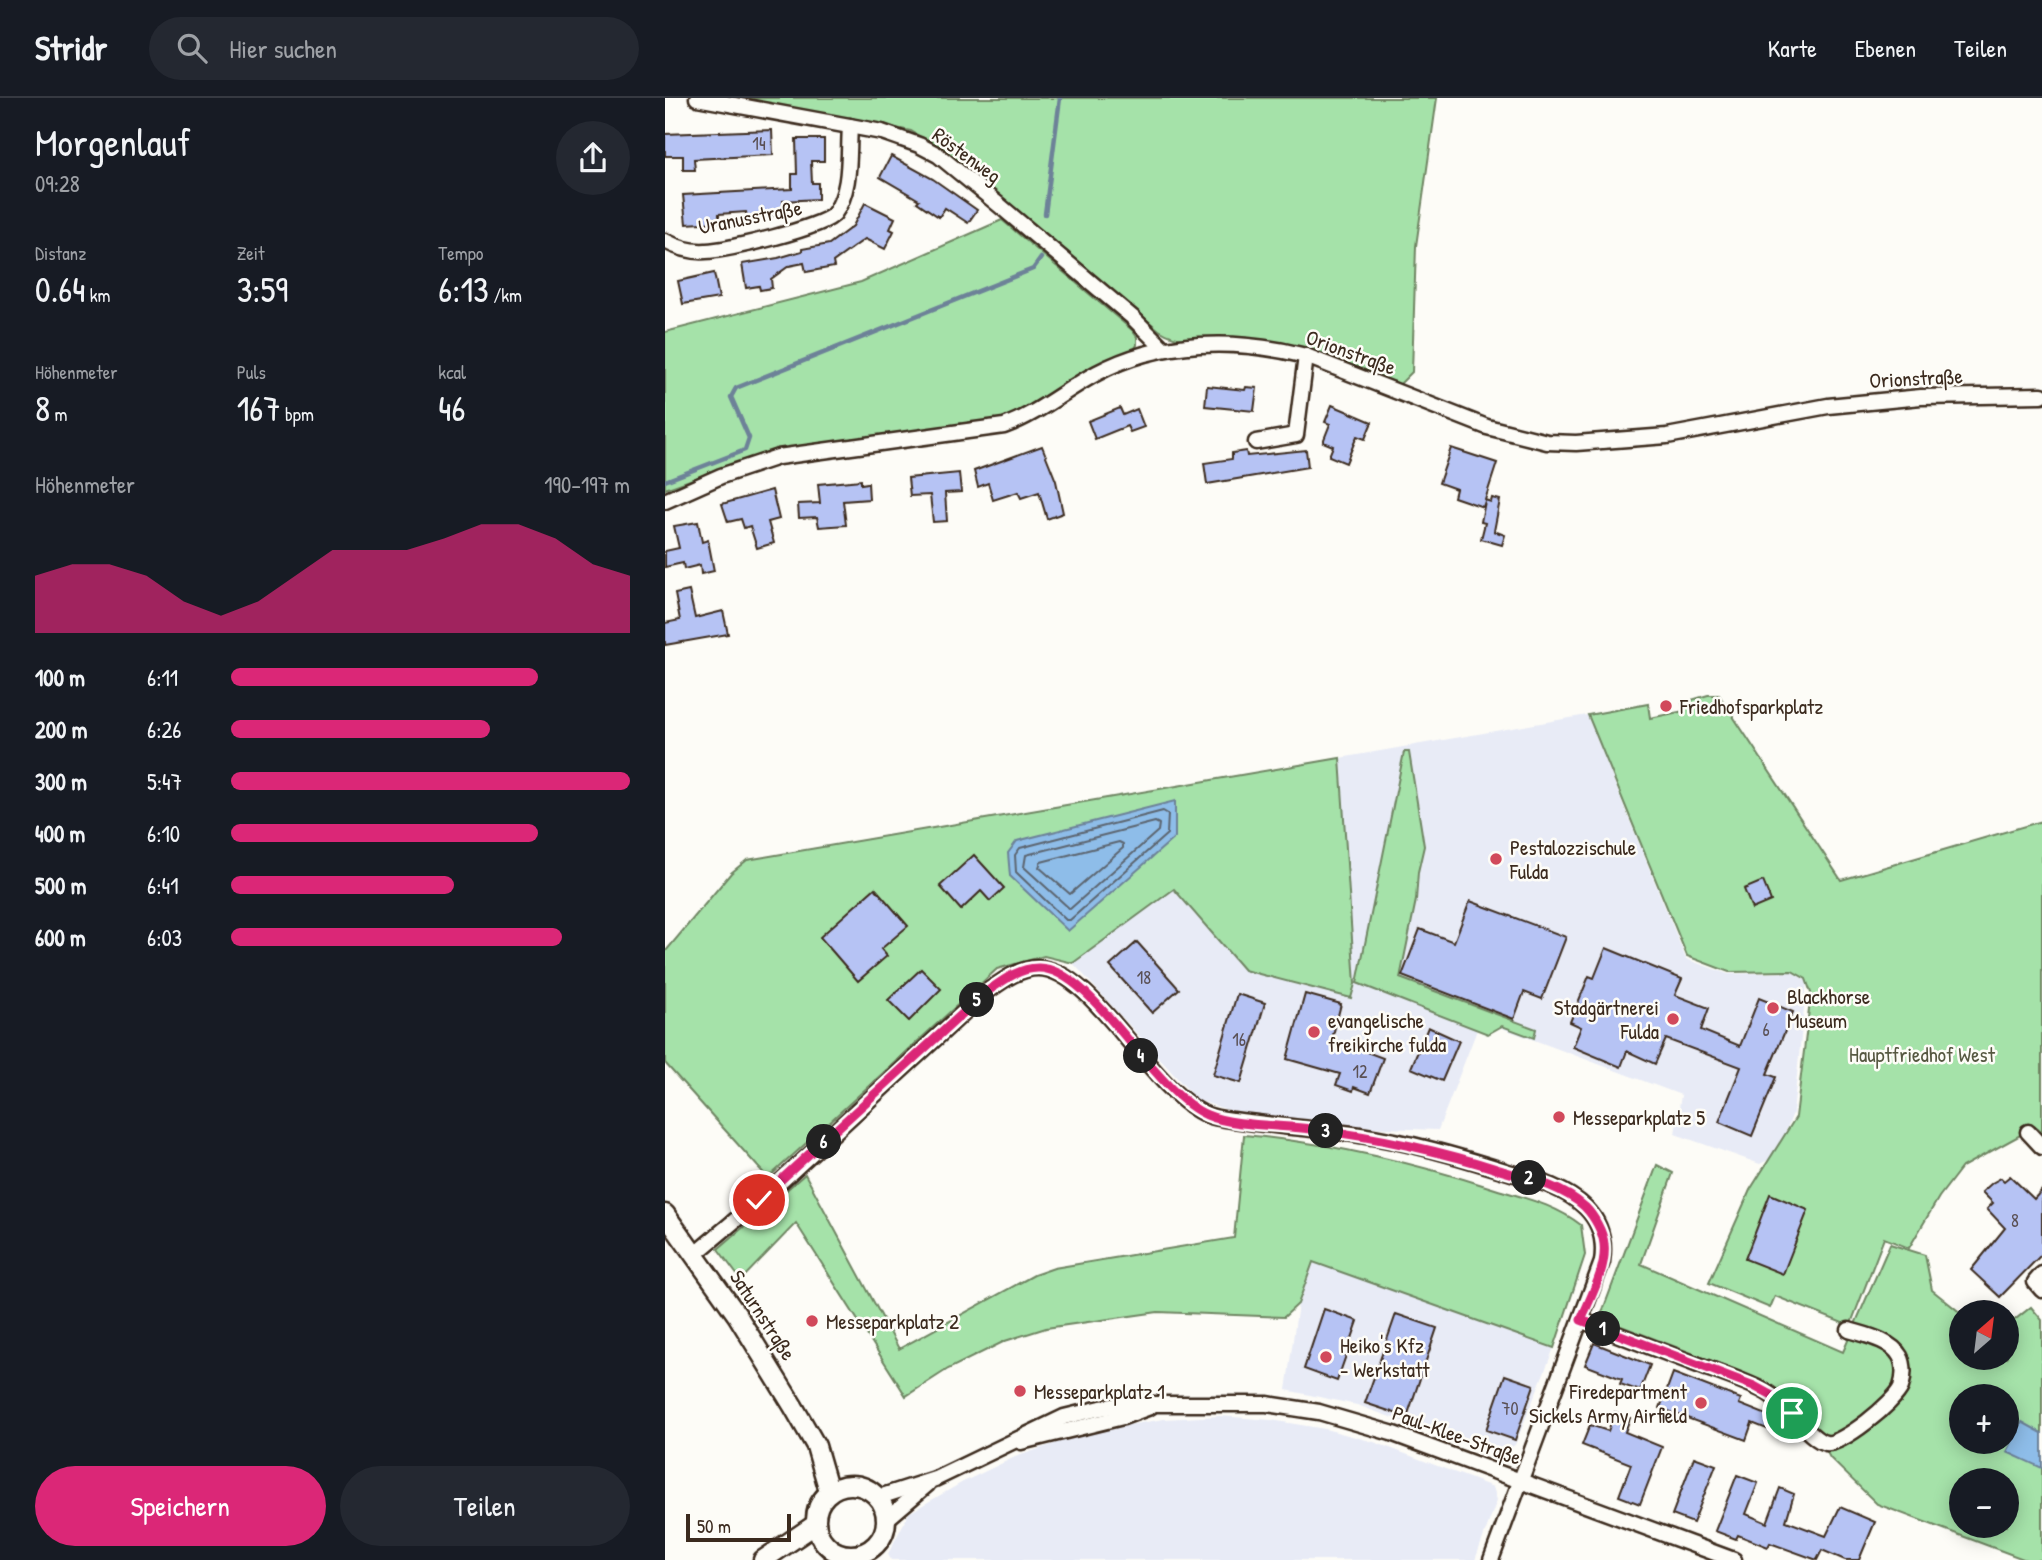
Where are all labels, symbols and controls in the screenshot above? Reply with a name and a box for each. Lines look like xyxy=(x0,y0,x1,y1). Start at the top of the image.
search box xyxy=(149,17,639,80)
text: Stridr xyxy=(35,26,107,70)
icon: search xyxy=(173,29,211,67)
text: Hier suchen xyxy=(229,31,337,66)
text: Karte xyxy=(1768,32,1817,64)
text: Ebenen xyxy=(1855,32,1916,64)
text: Teilen xyxy=(1954,32,2007,64)
text: Morgenlauf xyxy=(35,116,191,168)
street label: Röstenweg xyxy=(927,120,1007,190)
button: share xyxy=(556,121,630,195)
house number: 14 xyxy=(752,131,766,156)
text: 09:28 xyxy=(35,168,80,199)
street label: Uranusstraße xyxy=(696,193,804,241)
text: Distanz xyxy=(35,240,86,266)
text: Zeit xyxy=(237,240,265,266)
text: Tempo xyxy=(438,240,484,266)
text: 0.64 xyxy=(35,266,85,313)
text: 3:59 xyxy=(237,266,288,313)
text: 6:13 xyxy=(438,266,489,313)
text: km xyxy=(85,282,110,308)
text: /km xyxy=(489,282,522,308)
street label: Orionstraße xyxy=(1302,322,1400,382)
text: Höhenmeter xyxy=(35,359,118,385)
text: Puls xyxy=(237,359,266,385)
text: kcal xyxy=(438,359,466,385)
street label: Orionstraße xyxy=(1869,361,1963,395)
text: 8 xyxy=(35,385,50,432)
text: 167 xyxy=(237,385,281,432)
text: 46 xyxy=(438,385,465,432)
text: m xyxy=(50,401,67,427)
text: bpm xyxy=(281,401,314,427)
text: Höhenmeter xyxy=(35,469,135,500)
text: 190–197 m xyxy=(544,469,630,500)
text: 100 m xyxy=(35,662,85,693)
text: 6:11 xyxy=(147,662,178,693)
place label: Friedhofsparkplatz xyxy=(1679,692,1823,721)
marker: Friedhofsparkplatz xyxy=(1658,698,1674,714)
text: 200 m xyxy=(35,714,87,745)
text: 6:26 xyxy=(147,714,181,745)
text: 300 m xyxy=(35,766,87,797)
text: 5:47 xyxy=(147,766,182,797)
text: 400 m xyxy=(35,818,85,849)
text: 6:10 xyxy=(147,818,180,849)
place label: Pestalozzischule Fulda xyxy=(1509,833,1636,886)
marker: Pestalozzischule Fulda xyxy=(1488,851,1504,867)
text: 500 m xyxy=(35,870,86,901)
text: 6:41 xyxy=(147,870,179,901)
text: 600 m xyxy=(35,922,86,953)
text: 6:03 xyxy=(147,922,182,953)
house number: 18 xyxy=(1137,965,1151,990)
pin: 5 xyxy=(959,982,995,1018)
place label: Blackhorse Museum xyxy=(1787,982,1870,1035)
text: 5 xyxy=(972,986,981,1012)
place label: Stadgärtnerei Fulda xyxy=(1554,993,1659,1046)
marker: Blackhorse Museum xyxy=(1765,1000,1781,1016)
place label: evangelische freikirche fulda xyxy=(1328,1006,1446,1059)
marker: Stadgärtnerei Fulda xyxy=(1665,1011,1681,1027)
house number: 6 xyxy=(1762,1017,1770,1042)
marker: evangelische freikirche fulda xyxy=(1306,1024,1322,1040)
house number: 16 xyxy=(1232,1027,1246,1052)
pin: 4 xyxy=(1123,1038,1159,1074)
park label: Hauptfriedhof West xyxy=(1849,1040,1996,1069)
text: 4 xyxy=(1137,1042,1144,1068)
house number: 12 xyxy=(1353,1059,1368,1084)
place label: Messeparkplatz 5 xyxy=(1573,1103,1705,1132)
marker: Messeparkplatz 5 xyxy=(1551,1109,1567,1125)
pin: 3 xyxy=(1309,1114,1343,1148)
text: 3 xyxy=(1321,1117,1330,1143)
pin: 6 xyxy=(807,1124,841,1160)
text: 6 xyxy=(820,1128,827,1154)
pin: 2 xyxy=(1511,1160,1547,1196)
text: 2 xyxy=(1524,1164,1533,1190)
pin xyxy=(729,1170,789,1230)
icon: check xyxy=(740,1181,778,1219)
house number: 8 xyxy=(2011,1208,2019,1233)
street label: Saturnstraße xyxy=(723,1264,803,1366)
north arrow xyxy=(1949,1300,2019,1370)
map controls xyxy=(1949,1300,2019,1538)
place label: Messeparkplatz 2 xyxy=(826,1307,959,1336)
pin: 1 xyxy=(1585,1312,1621,1346)
marker: Messeparkplatz 2 xyxy=(804,1313,820,1329)
text: 1 xyxy=(1599,1315,1606,1341)
place label: Heiko's Kfz - Werkstatt xyxy=(1340,1331,1430,1384)
marker: Heiko's Kfz - Werkstatt xyxy=(1318,1349,1334,1365)
place label: Messeparkplatz 1 xyxy=(1034,1377,1165,1406)
place label: Firedepartment Sickels Army Airfield xyxy=(1529,1377,1688,1430)
marker: Messeparkplatz 1 xyxy=(1012,1383,1028,1399)
pin xyxy=(1762,1383,1822,1443)
button: + xyxy=(1949,1384,2019,1454)
icon: arrive xyxy=(1773,1394,1811,1432)
marker: Firedepartment Sickels Army Airfield xyxy=(1693,1395,1709,1411)
house number: 70 xyxy=(1502,1396,1518,1421)
street label: Paul-Klee-Straße xyxy=(1389,1398,1525,1472)
button: Speichern xyxy=(35,1466,326,1546)
button: Teilen xyxy=(340,1466,630,1546)
button: − xyxy=(1949,1468,2019,1538)
scale bar xyxy=(686,1511,791,1543)
text: 50 m xyxy=(697,1513,731,1539)

